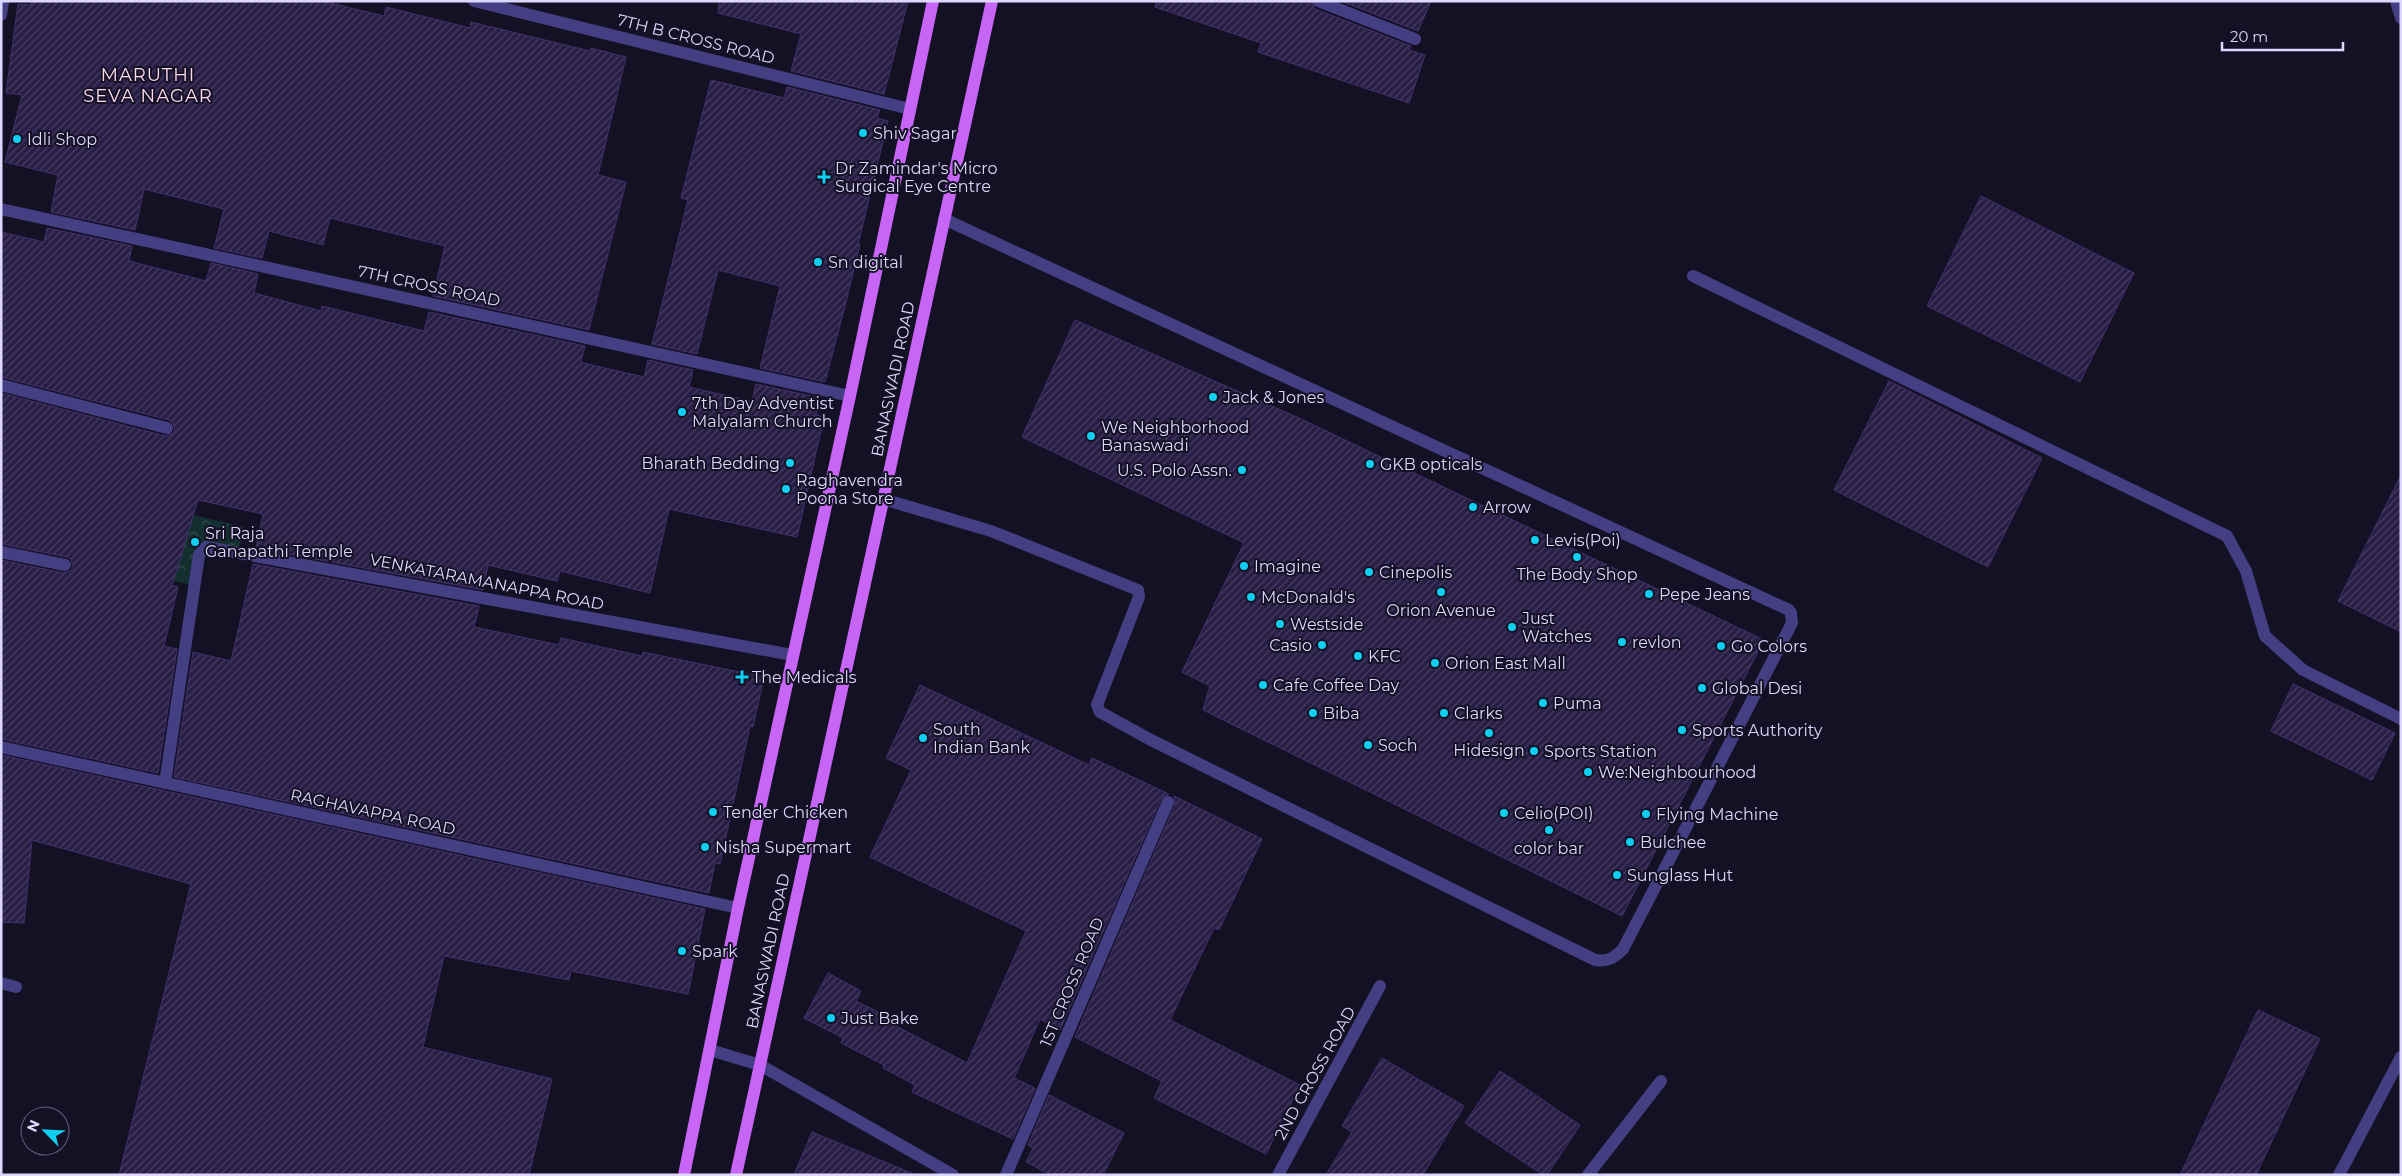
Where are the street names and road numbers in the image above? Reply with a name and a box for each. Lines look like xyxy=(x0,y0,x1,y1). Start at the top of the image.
street label: 7TH B CROSS ROAD xyxy=(615,10,777,68)
street label: 7TH CROSS ROAD xyxy=(356,262,502,310)
street label: BANASWADI ROAD xyxy=(867,300,919,458)
street label: VENKATARAMANAPPA ROAD xyxy=(368,550,606,614)
street label: RAGHAVAPPA ROAD xyxy=(289,785,457,839)
street label: BANASWADI ROAD xyxy=(742,872,794,1030)
street label: 1ST CROSS ROAD xyxy=(1036,915,1108,1049)
street label: 2ND CROSS ROAD xyxy=(1271,1003,1359,1143)

